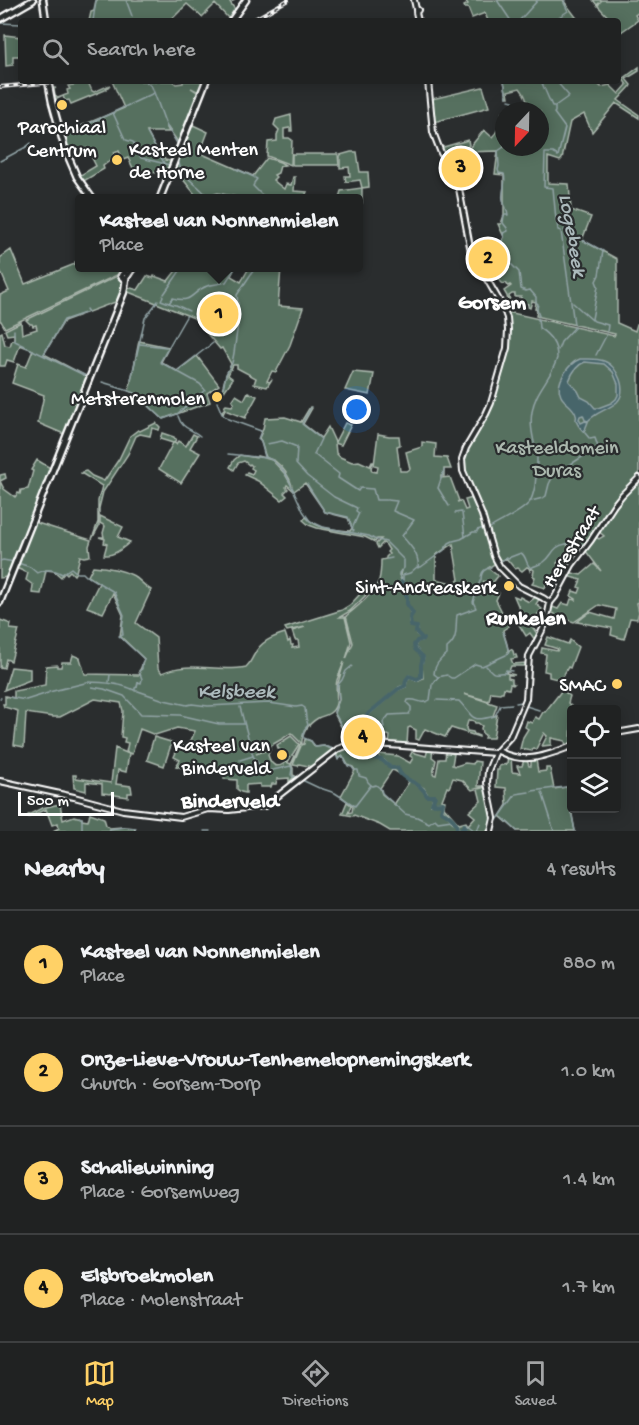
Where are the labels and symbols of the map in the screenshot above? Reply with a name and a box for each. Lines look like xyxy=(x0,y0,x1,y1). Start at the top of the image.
marker: Parochiaal Centrum xyxy=(55,98,69,112)
north arrow xyxy=(495,102,549,156)
place label: Parochiaal Centrum xyxy=(17,118,106,164)
place label: Kasteel Menten de Horne xyxy=(129,140,259,186)
pin: 3 xyxy=(442,146,480,190)
marker: Kasteel Menten de Horne xyxy=(110,153,124,167)
water label: Logebeek xyxy=(551,192,591,281)
pin: 2 xyxy=(468,236,508,282)
district label: Gorsem xyxy=(458,291,526,317)
pin: 1 xyxy=(200,292,238,336)
place label: Metsterenmolen xyxy=(71,389,205,412)
marker: Metsterenmolen xyxy=(210,390,224,404)
your location xyxy=(342,395,371,424)
park label: Kasteeldomein Duras xyxy=(495,438,619,484)
street label: Herestraat xyxy=(539,501,608,593)
place label: Sint-Andreaskerk xyxy=(355,578,499,601)
marker: Sint-Andreaskerk xyxy=(502,579,516,593)
district label: Runkelen xyxy=(485,607,567,633)
place label: SMAC xyxy=(559,676,606,699)
marker: SMAC xyxy=(610,677,624,691)
water label: Kelsbeek xyxy=(198,681,277,706)
pin: 4 xyxy=(344,714,382,760)
place label: Kasteel van Binderveld xyxy=(173,736,272,782)
marker: Kasteel van Binderveld xyxy=(275,748,289,762)
scale bar xyxy=(18,789,114,816)
district label: Binderveld xyxy=(180,790,281,816)

